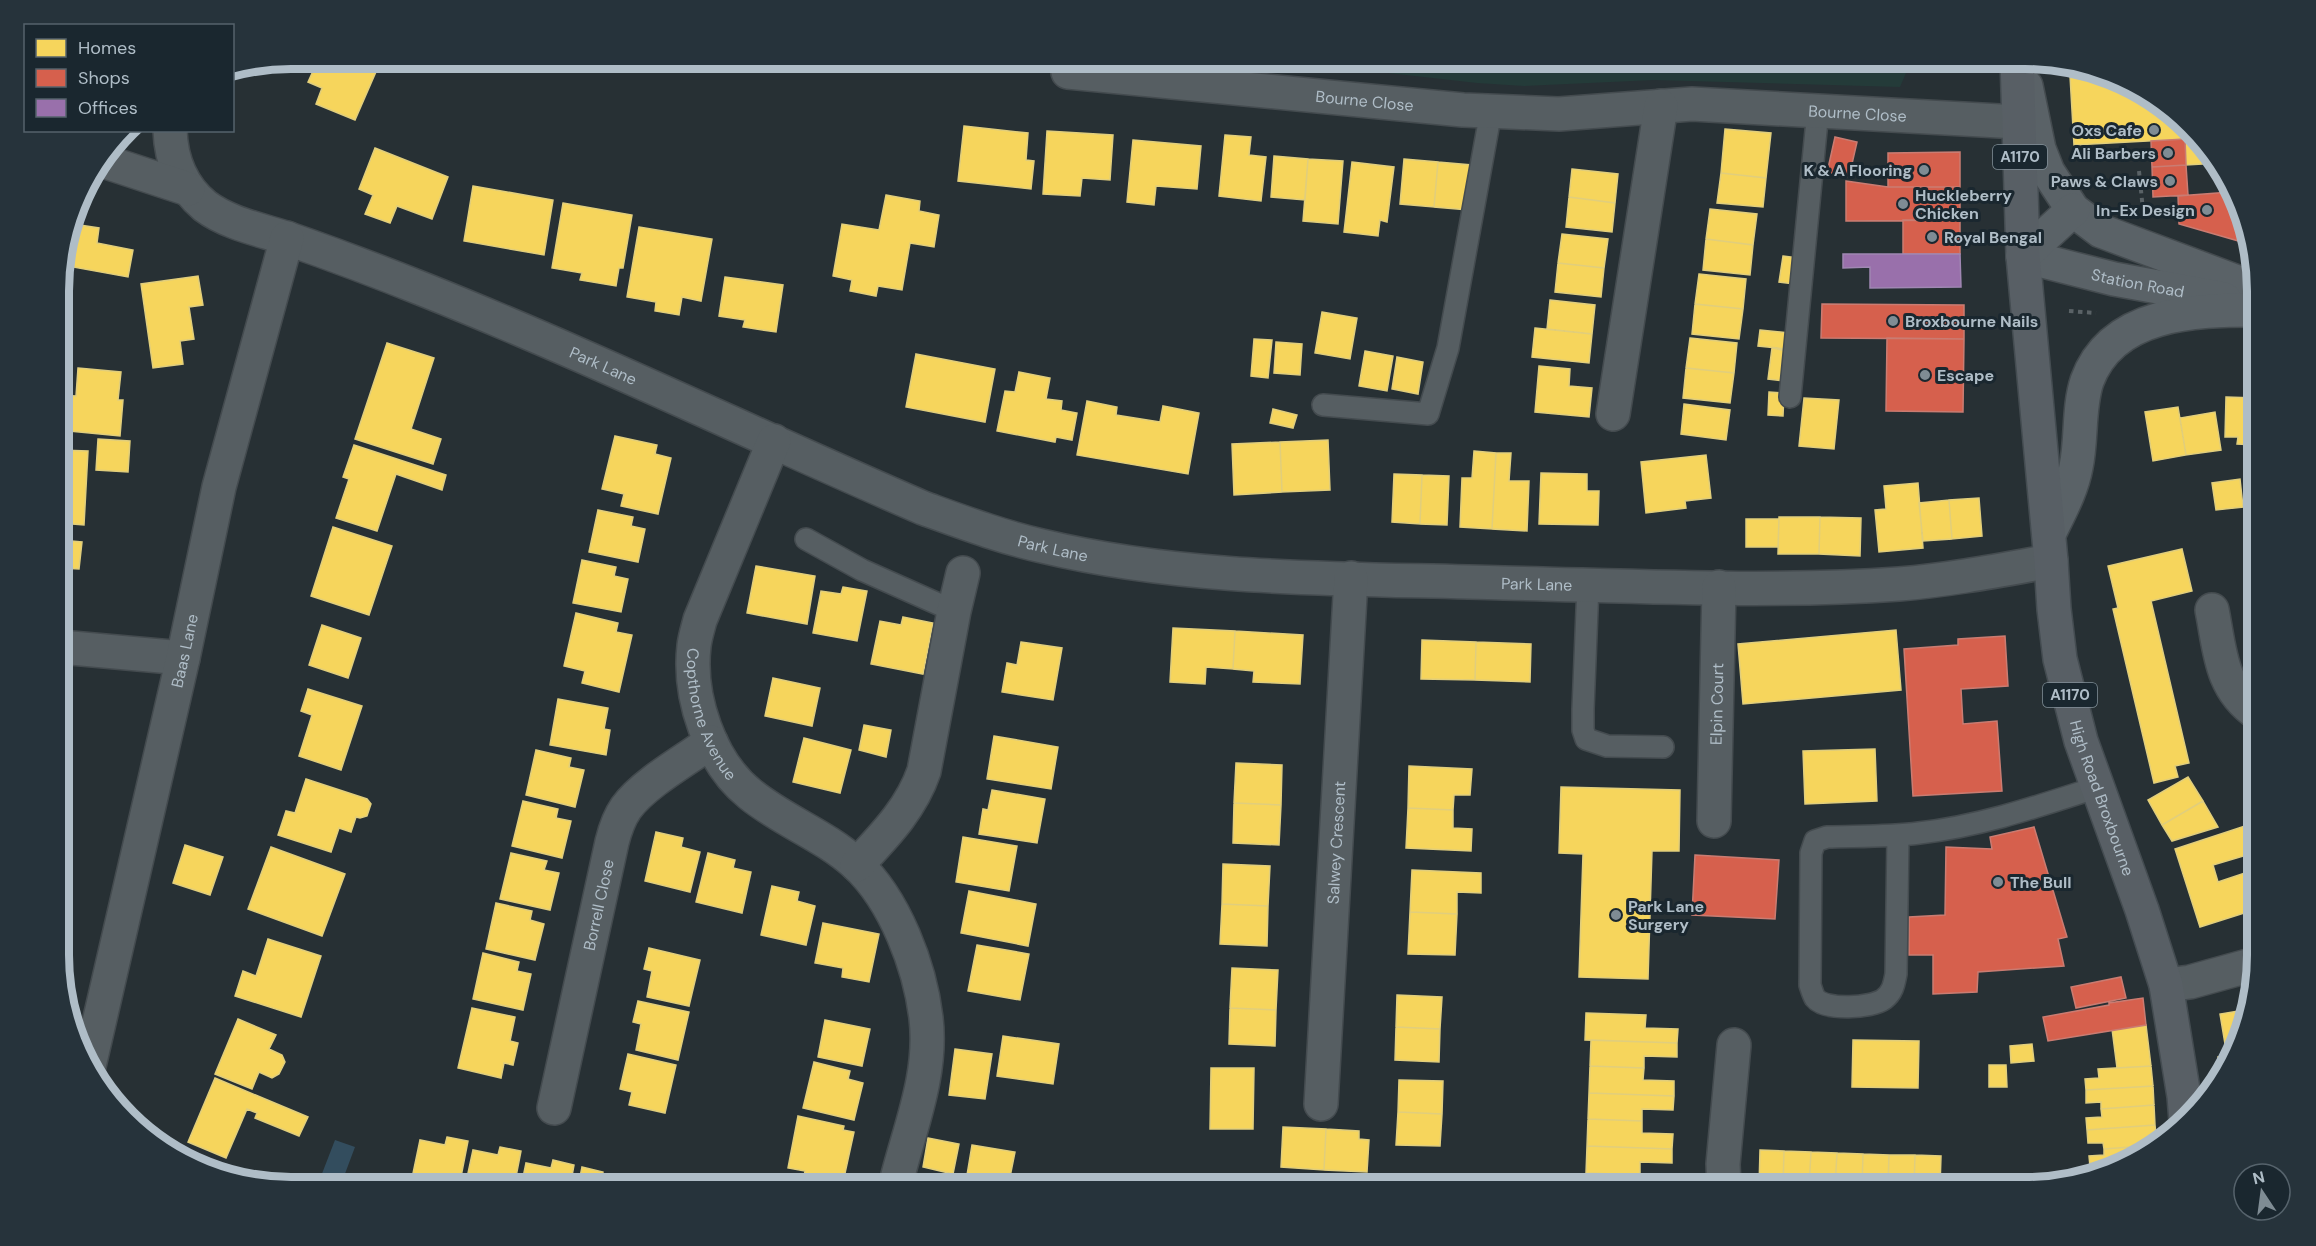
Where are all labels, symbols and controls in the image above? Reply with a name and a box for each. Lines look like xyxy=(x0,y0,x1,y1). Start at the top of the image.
legend xyxy=(24,24,234,132)
text: Homes xyxy=(78,36,136,60)
text: Shops xyxy=(78,66,130,90)
street label: Bourne Close xyxy=(1315,85,1415,116)
text: Offices xyxy=(78,96,138,120)
street label: Bourne Close xyxy=(1808,100,1907,126)
place label: Oxs Cafe xyxy=(2072,120,2142,141)
marker: Oxs Cafe xyxy=(2147,123,2161,137)
place label: Ali Barbers xyxy=(2071,143,2156,164)
road number: A1170 xyxy=(1993,145,2047,169)
marker: Ali Barbers xyxy=(2161,146,2175,160)
place label: K & A Flooring xyxy=(1803,160,1912,181)
marker: K & A Flooring xyxy=(1917,163,1931,177)
place label: Paws & Claws xyxy=(2051,171,2158,192)
marker: Paws & Claws xyxy=(2163,174,2177,188)
place label: Huckleberry Chicken xyxy=(1915,185,2012,224)
marker: Huckleberry Chicken xyxy=(1896,197,1910,211)
place label: In-Ex Design xyxy=(2096,200,2195,221)
marker: In-Ex Design xyxy=(2200,203,2214,217)
place label: Royal Bengal xyxy=(1944,227,2042,248)
marker: Royal Bengal xyxy=(1925,230,1939,244)
street label: Station Road xyxy=(2089,263,2186,302)
place label: Broxbourne Nails xyxy=(1905,311,2038,332)
marker: Broxbourne Nails xyxy=(1886,314,1900,328)
street label: Park Lane xyxy=(567,342,640,390)
place label: Escape xyxy=(1937,365,1994,386)
marker: Escape xyxy=(1918,368,1932,382)
street label: Park Lane xyxy=(1015,530,1090,566)
street label: Park Lane xyxy=(1501,572,1573,595)
street label: Baas Lane xyxy=(166,612,202,690)
street label: Copthorne Avenue xyxy=(682,648,742,784)
street label: Elpin Court xyxy=(1705,663,1728,745)
road number: A1170 xyxy=(2043,683,2097,707)
street label: High Road Broxbourne xyxy=(2066,718,2139,879)
street label: Salwey Crescent xyxy=(1322,780,1350,905)
street label: Borrell Close xyxy=(578,857,618,952)
place label: The Bull xyxy=(2010,872,2071,893)
marker: The Bull xyxy=(1991,875,2005,889)
place label: Park Lane Surgery xyxy=(1628,896,1704,935)
marker: Park Lane Surgery xyxy=(1609,908,1623,922)
north arrow xyxy=(2232,1162,2292,1222)
text: N xyxy=(2251,1166,2267,1189)

